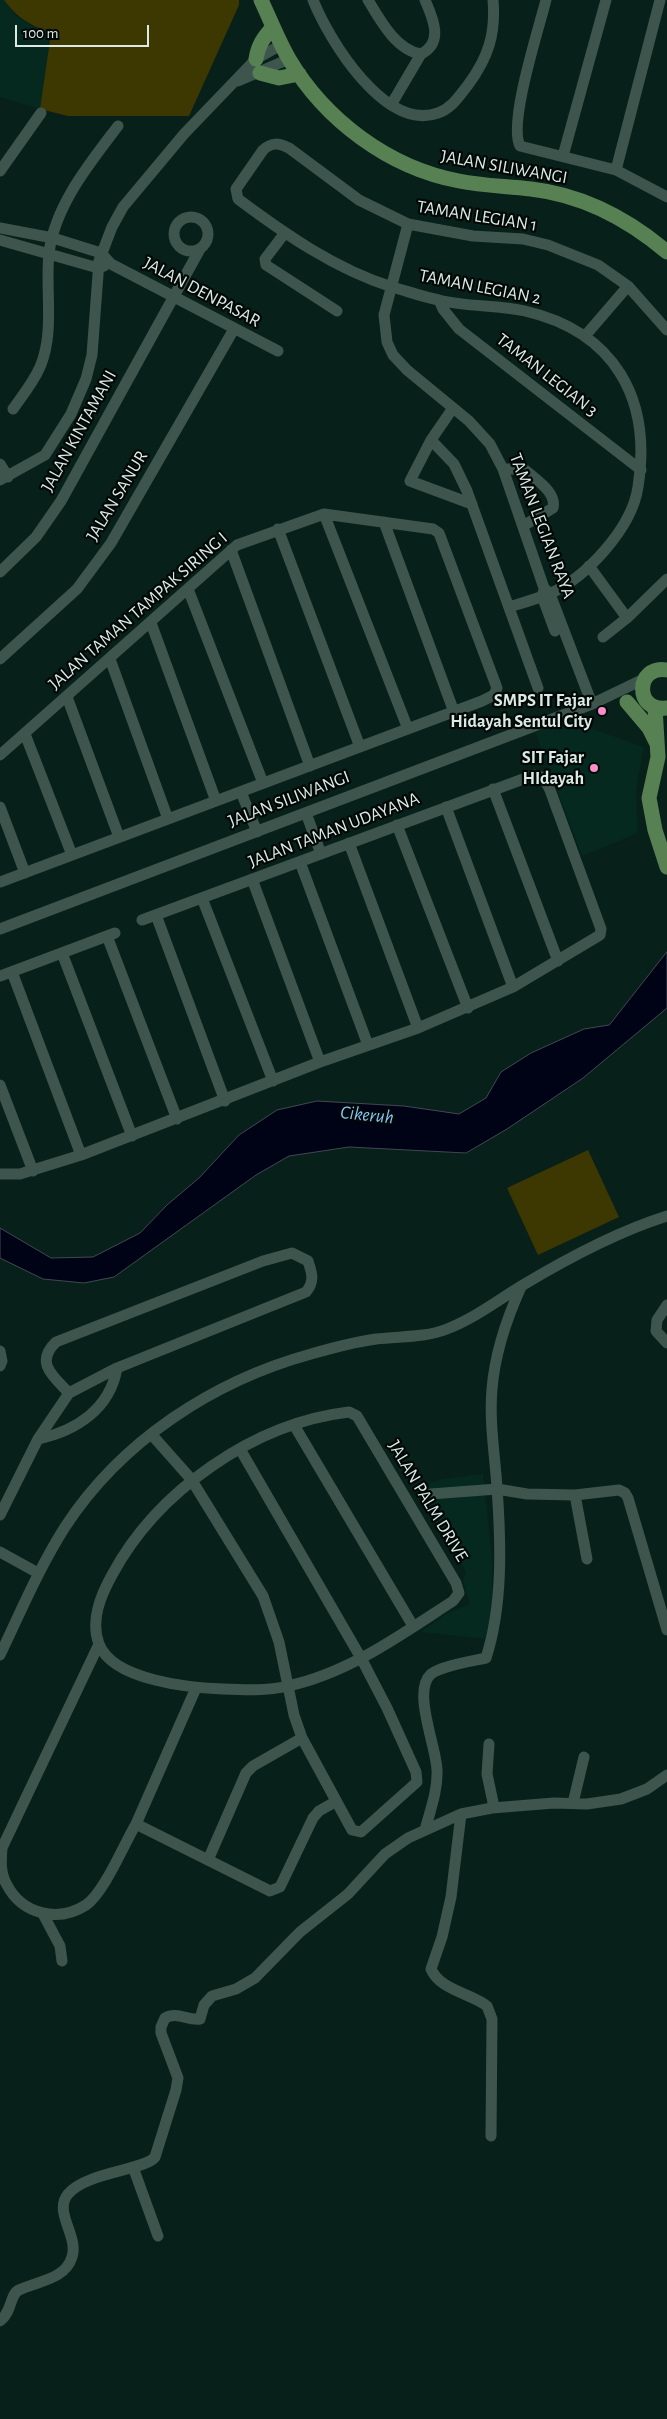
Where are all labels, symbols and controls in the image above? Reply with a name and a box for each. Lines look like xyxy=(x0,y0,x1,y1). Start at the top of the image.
scale bar xyxy=(18,15,151,47)
text: 100 m xyxy=(23,26,58,41)
street label: JALAN SILIWANGI xyxy=(439,145,569,189)
street label: TAMAN LEGIAN 1 xyxy=(415,196,539,236)
street label: JALAN DENPASAR xyxy=(140,252,264,332)
street label: TAMAN LEGIAN 2 xyxy=(417,265,543,309)
street label: TAMAN LEGIAN 3 xyxy=(492,329,602,421)
street label: JALAN KINTAMANI xyxy=(37,366,121,496)
street label: JALAN SANUR xyxy=(82,447,152,545)
street label: TAMAN LEGIAN RAYA xyxy=(504,450,580,602)
street label: JALAN TAMAN TAMPAK SIRING I xyxy=(44,527,232,695)
place label: SMPS IT Fajar Hidayah Sentul City xyxy=(450,690,592,732)
marker: SMPS IT Fajar Hidayah Sentul City xyxy=(596,705,608,717)
place label: SIT Fajar HIdayah xyxy=(522,747,584,790)
marker: SIT Fajar HIdayah xyxy=(588,762,600,774)
street label: JALAN SILIWANGI xyxy=(225,766,353,832)
street label: JALAN TAMAN UDAYANA xyxy=(246,787,422,873)
water label: Cikeruh xyxy=(339,1101,395,1129)
street label: JALAN PALM DRIVE xyxy=(383,1436,473,1566)

